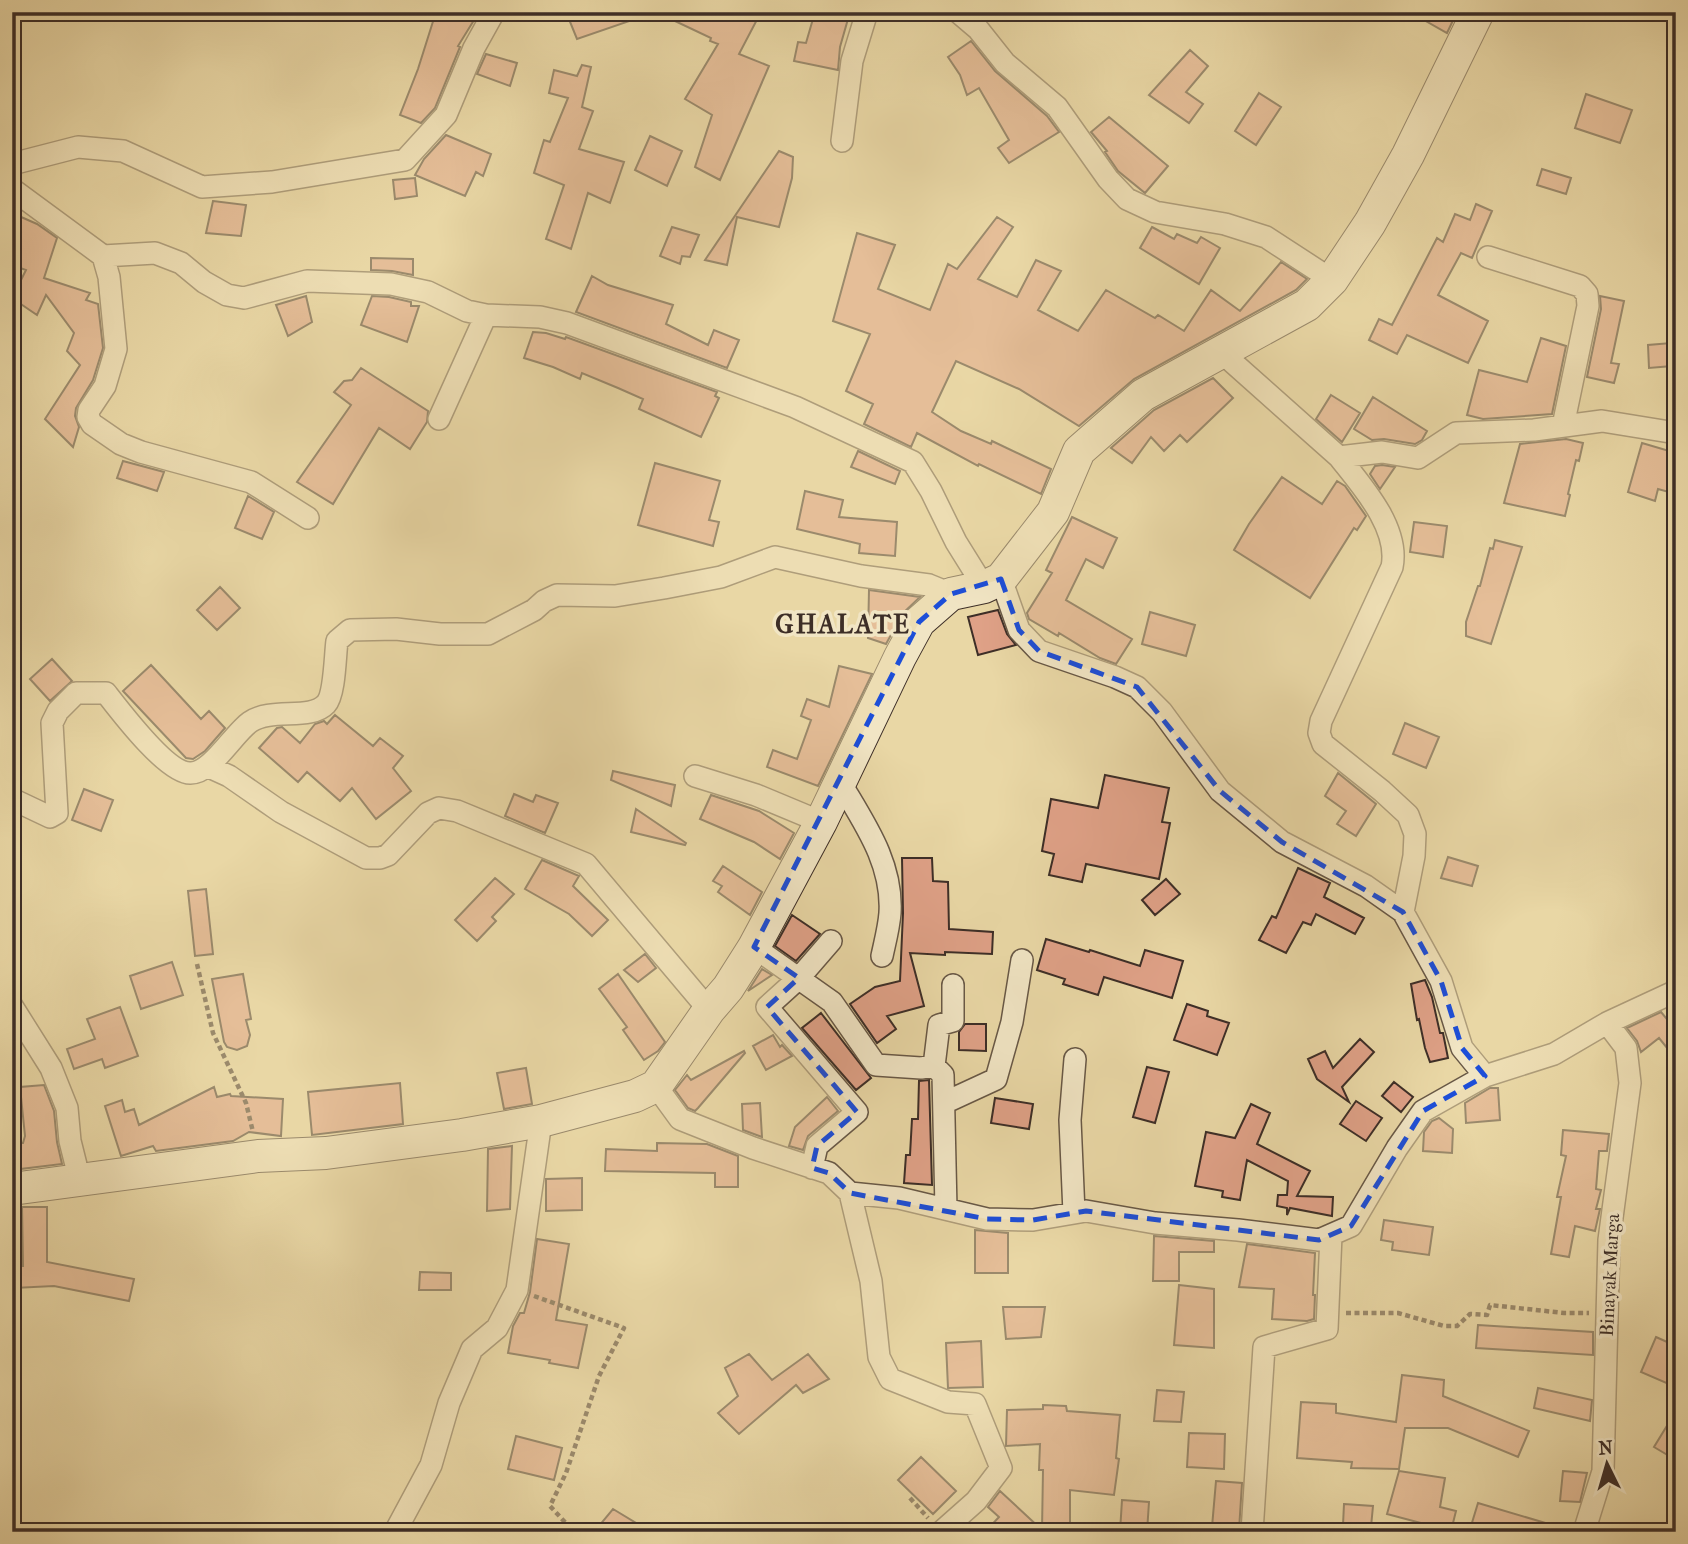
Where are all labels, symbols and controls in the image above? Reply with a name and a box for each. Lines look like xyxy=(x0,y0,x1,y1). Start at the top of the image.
district label: GHALATE xyxy=(775,609,911,640)
street label: Binayak Marga xyxy=(1596,1213,1624,1337)
north arrow xyxy=(1572,1428,1642,1498)
text: N xyxy=(1597,1436,1614,1460)

